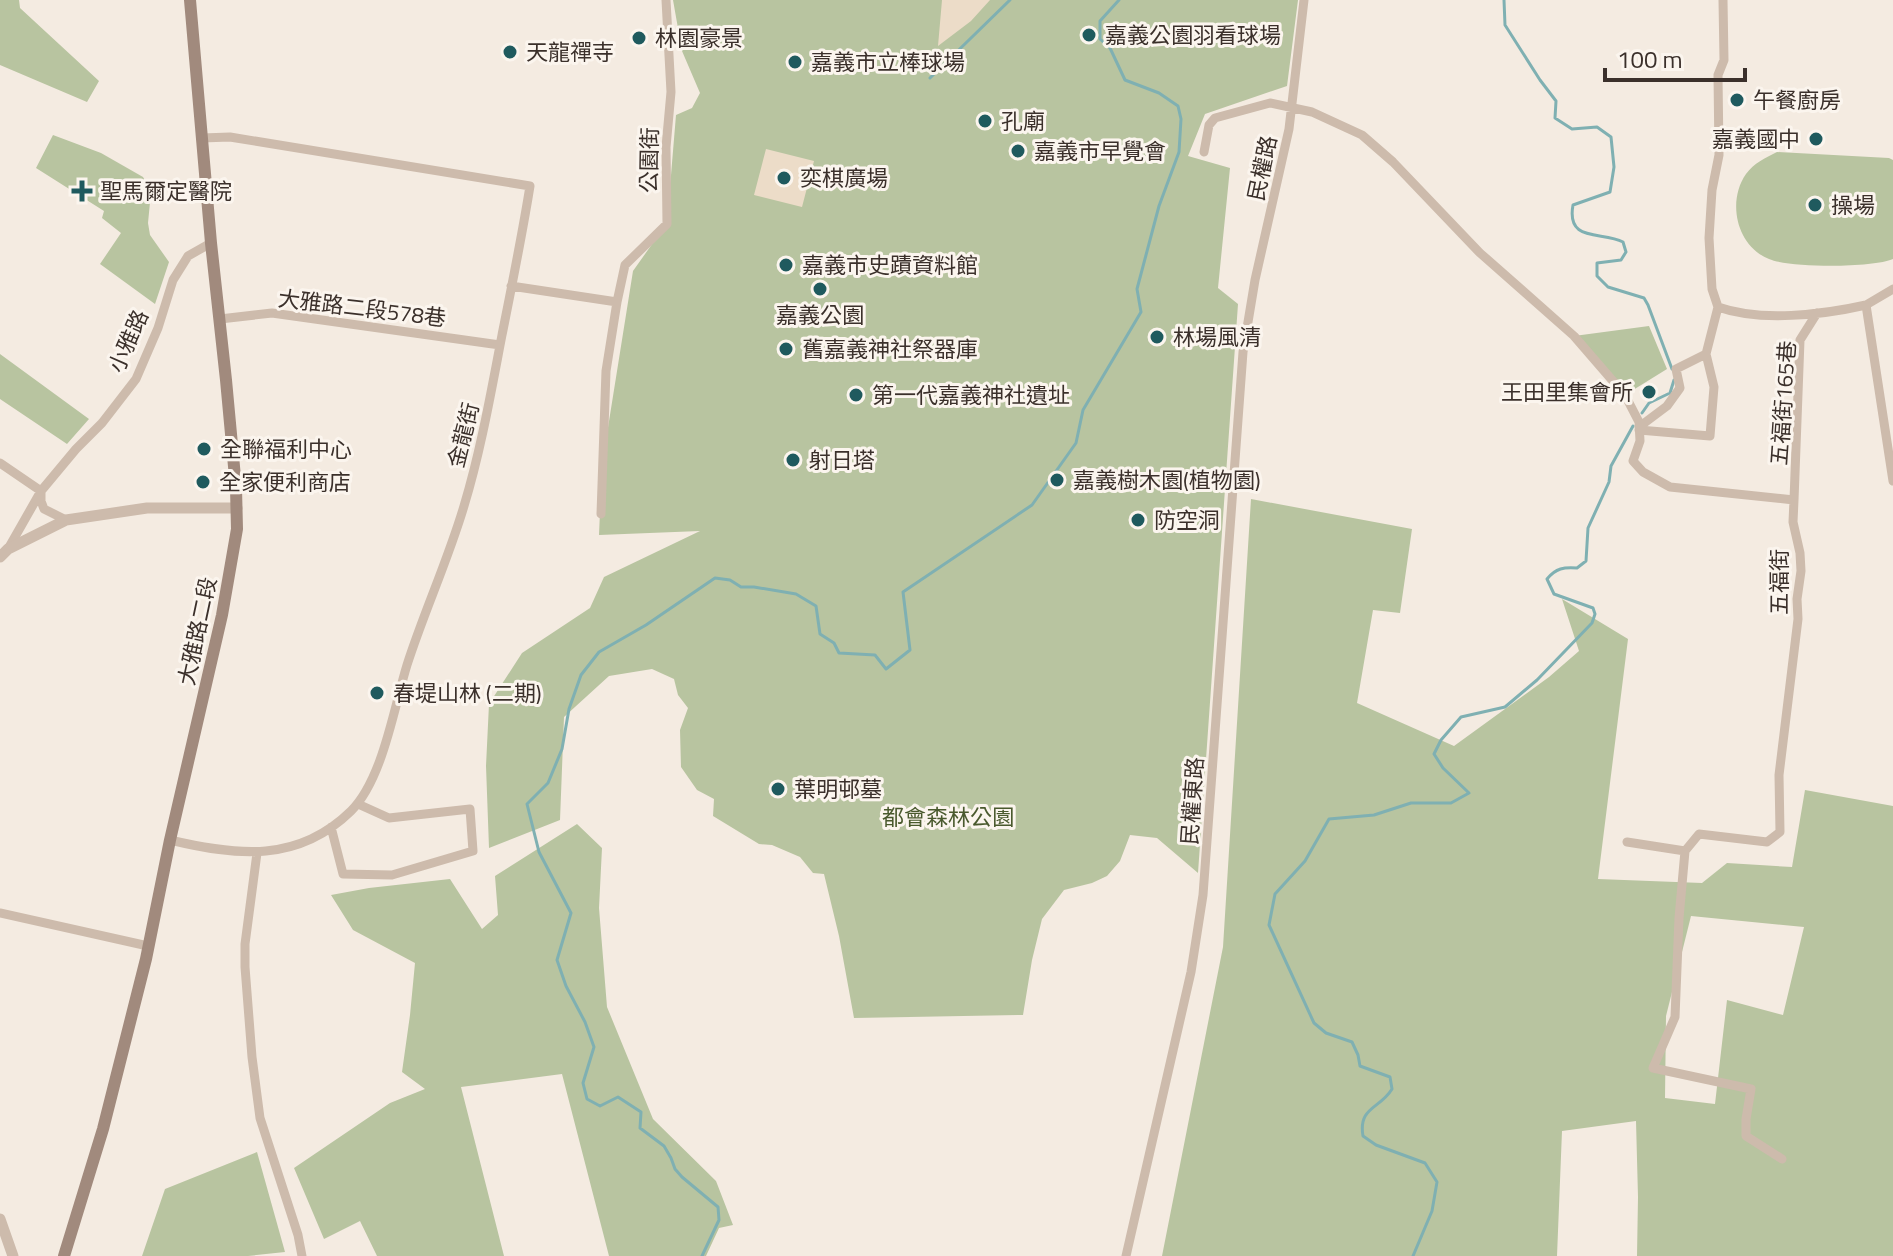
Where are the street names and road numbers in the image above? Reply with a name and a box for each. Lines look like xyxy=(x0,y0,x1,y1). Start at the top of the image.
street label: 公園街 xyxy=(631,127,667,193)
street label: 民權路 xyxy=(1239,132,1285,204)
street label: 大雅路二段578巷 xyxy=(276,281,448,335)
street label: 小雅路 xyxy=(99,304,157,378)
street label: 五福街165巷 xyxy=(1762,339,1804,467)
street label: 金龍街 xyxy=(439,399,487,471)
street label: 五福街 xyxy=(1762,549,1796,615)
street label: 大雅路二段 xyxy=(169,574,225,688)
street label: 民權東路 xyxy=(1172,756,1212,846)

